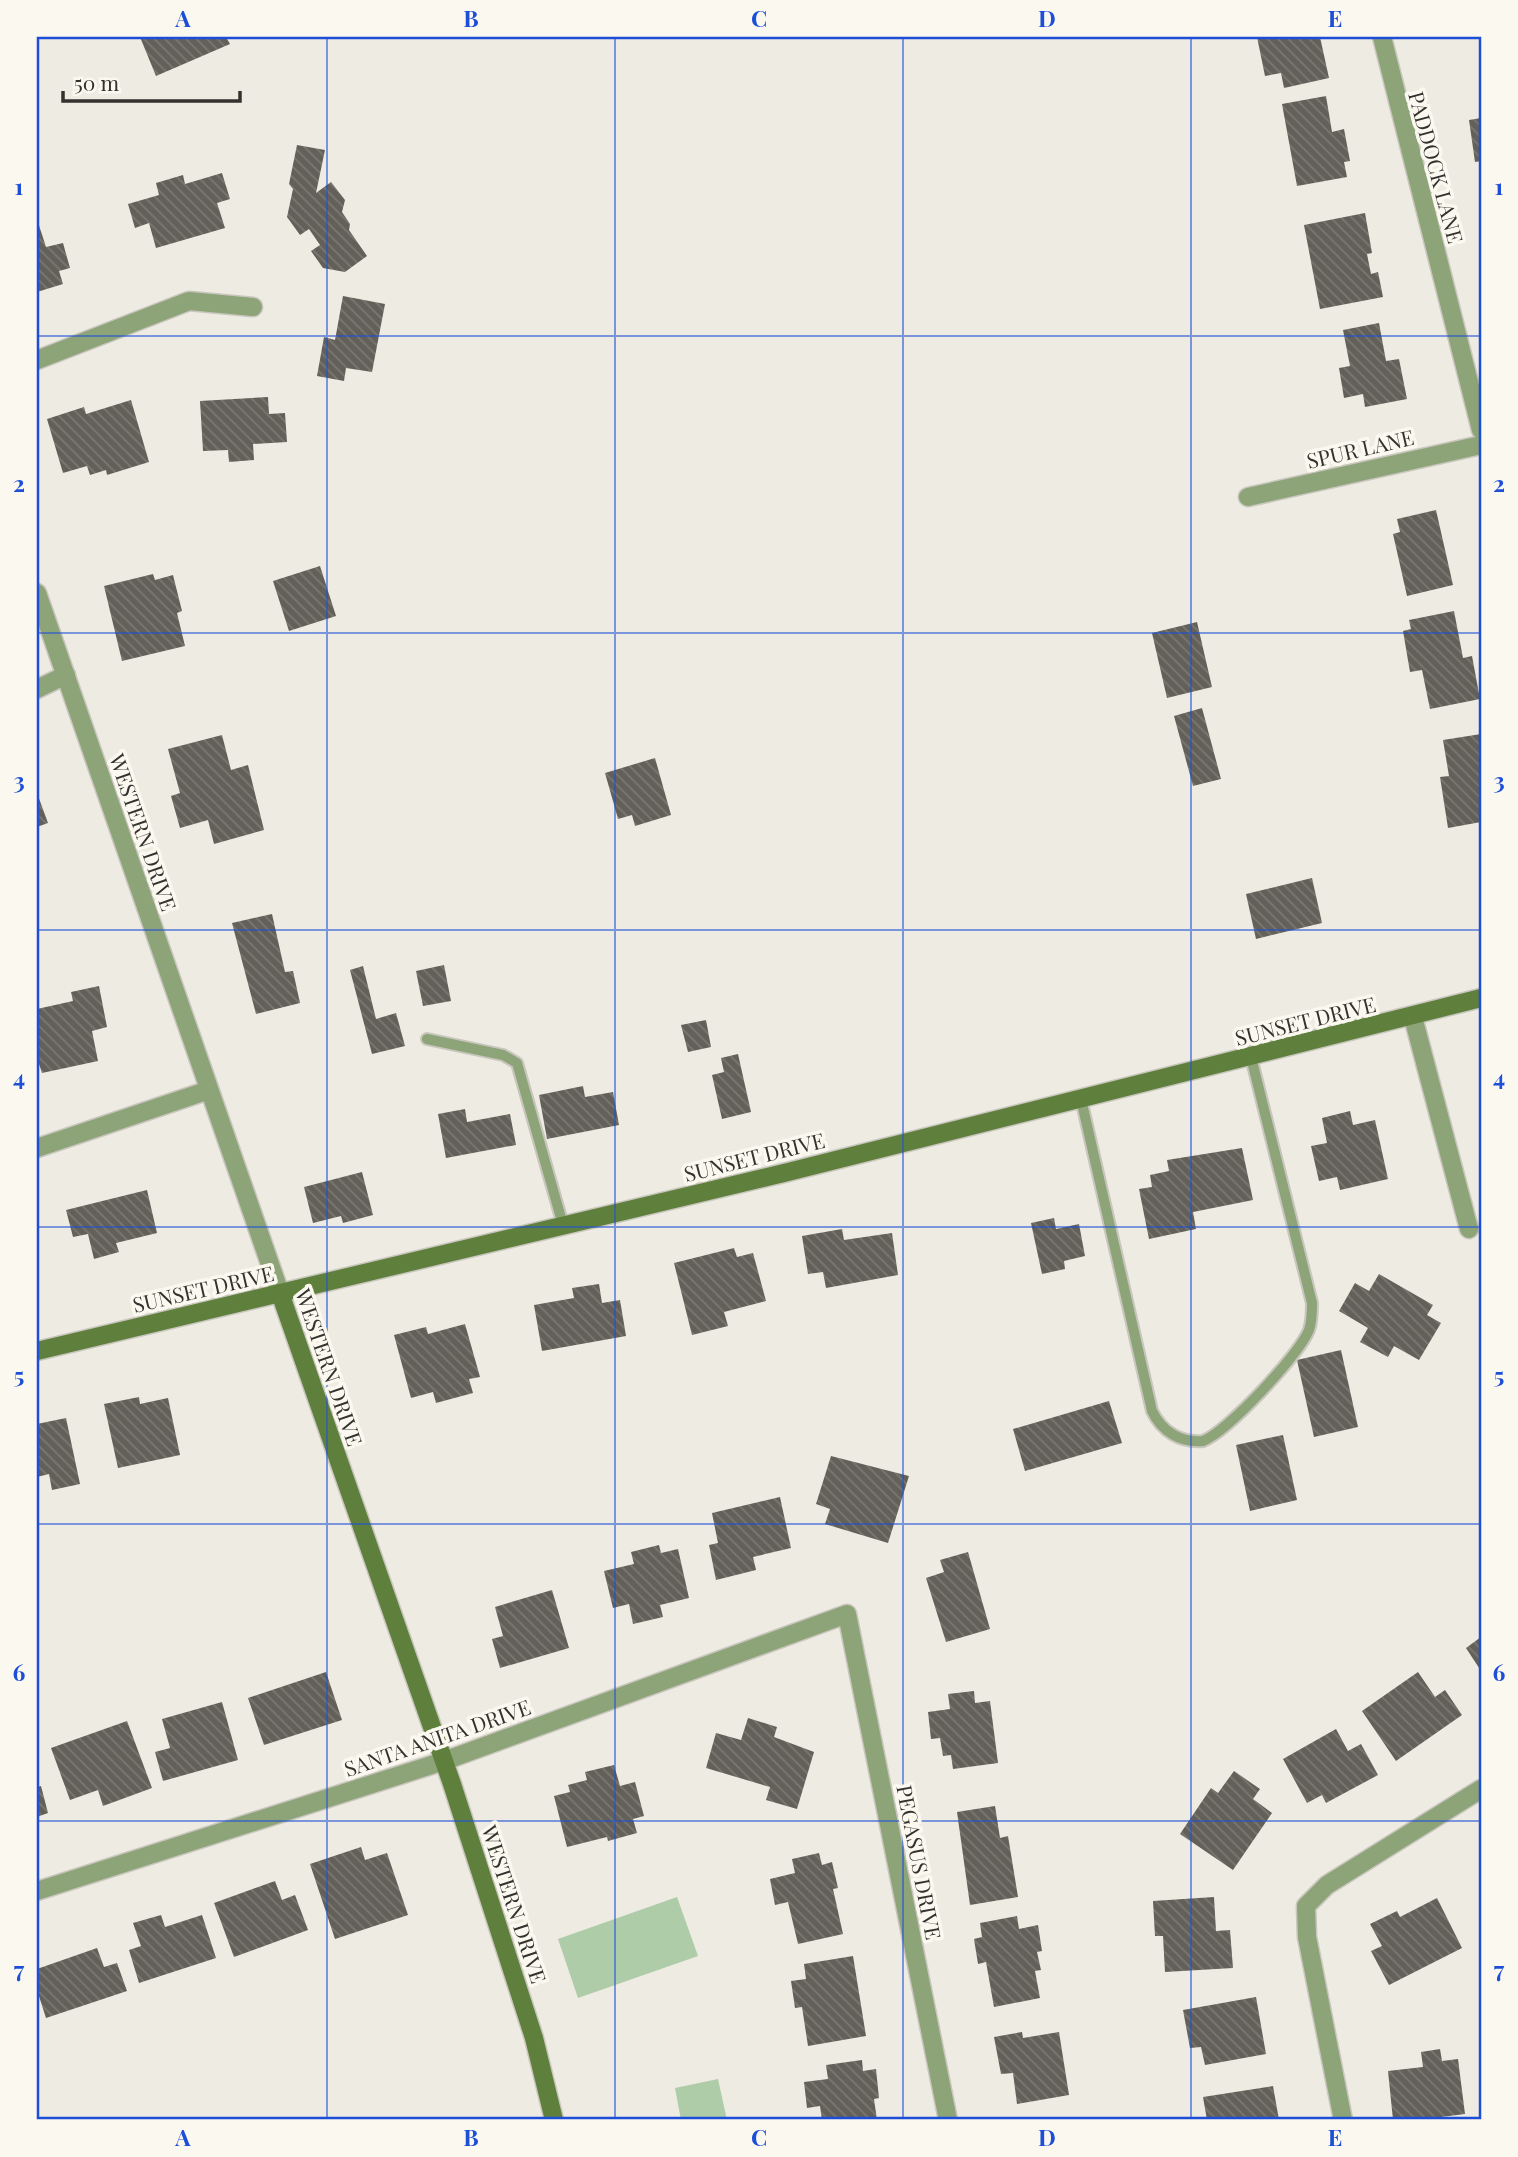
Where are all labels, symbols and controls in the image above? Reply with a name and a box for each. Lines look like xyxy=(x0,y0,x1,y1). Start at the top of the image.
text: A xyxy=(174,2,191,33)
text: B xyxy=(463,2,479,33)
text: C xyxy=(751,2,767,33)
text: D xyxy=(1038,2,1056,33)
text: E xyxy=(1328,2,1342,33)
scale bar xyxy=(63,60,240,104)
text: 50 m xyxy=(74,68,120,96)
street label: PADDOCK LANE xyxy=(1403,88,1471,246)
text: 1 xyxy=(15,170,24,201)
text: 1 xyxy=(1495,170,1504,201)
street label: SPUR LANE xyxy=(1304,422,1416,474)
text: 2 xyxy=(13,467,25,498)
text: 2 xyxy=(1493,467,1505,498)
street label: WESTERN DRIVE xyxy=(104,749,184,914)
text: 3 xyxy=(13,764,25,795)
text: 3 xyxy=(1493,764,1505,795)
street label: SUNSET DRIVE xyxy=(1232,989,1378,1051)
text: 4 xyxy=(13,1061,25,1092)
text: 4 xyxy=(1493,1061,1505,1092)
street label: SUNSET DRIVE xyxy=(681,1125,827,1187)
street label: SUNSET DRIVE xyxy=(130,1258,276,1318)
street label: WESTERN DRIVE xyxy=(290,1284,370,1449)
text: 5 xyxy=(14,1359,24,1390)
text: 5 xyxy=(1494,1359,1504,1390)
text: 6 xyxy=(13,1656,26,1687)
text: 6 xyxy=(1493,1656,1506,1687)
street label: SANTA ANITA DRIVE xyxy=(340,1692,534,1782)
street label: PEGASUS DRIVE xyxy=(891,1782,949,1942)
street label: WESTERN DRIVE xyxy=(476,1821,554,1986)
text: 7 xyxy=(14,1953,25,1984)
text: 7 xyxy=(1494,1953,1505,1984)
text: A xyxy=(174,2121,191,2152)
text: B xyxy=(463,2121,479,2152)
text: C xyxy=(751,2121,767,2152)
text: D xyxy=(1038,2121,1056,2152)
text: E xyxy=(1328,2121,1342,2152)

